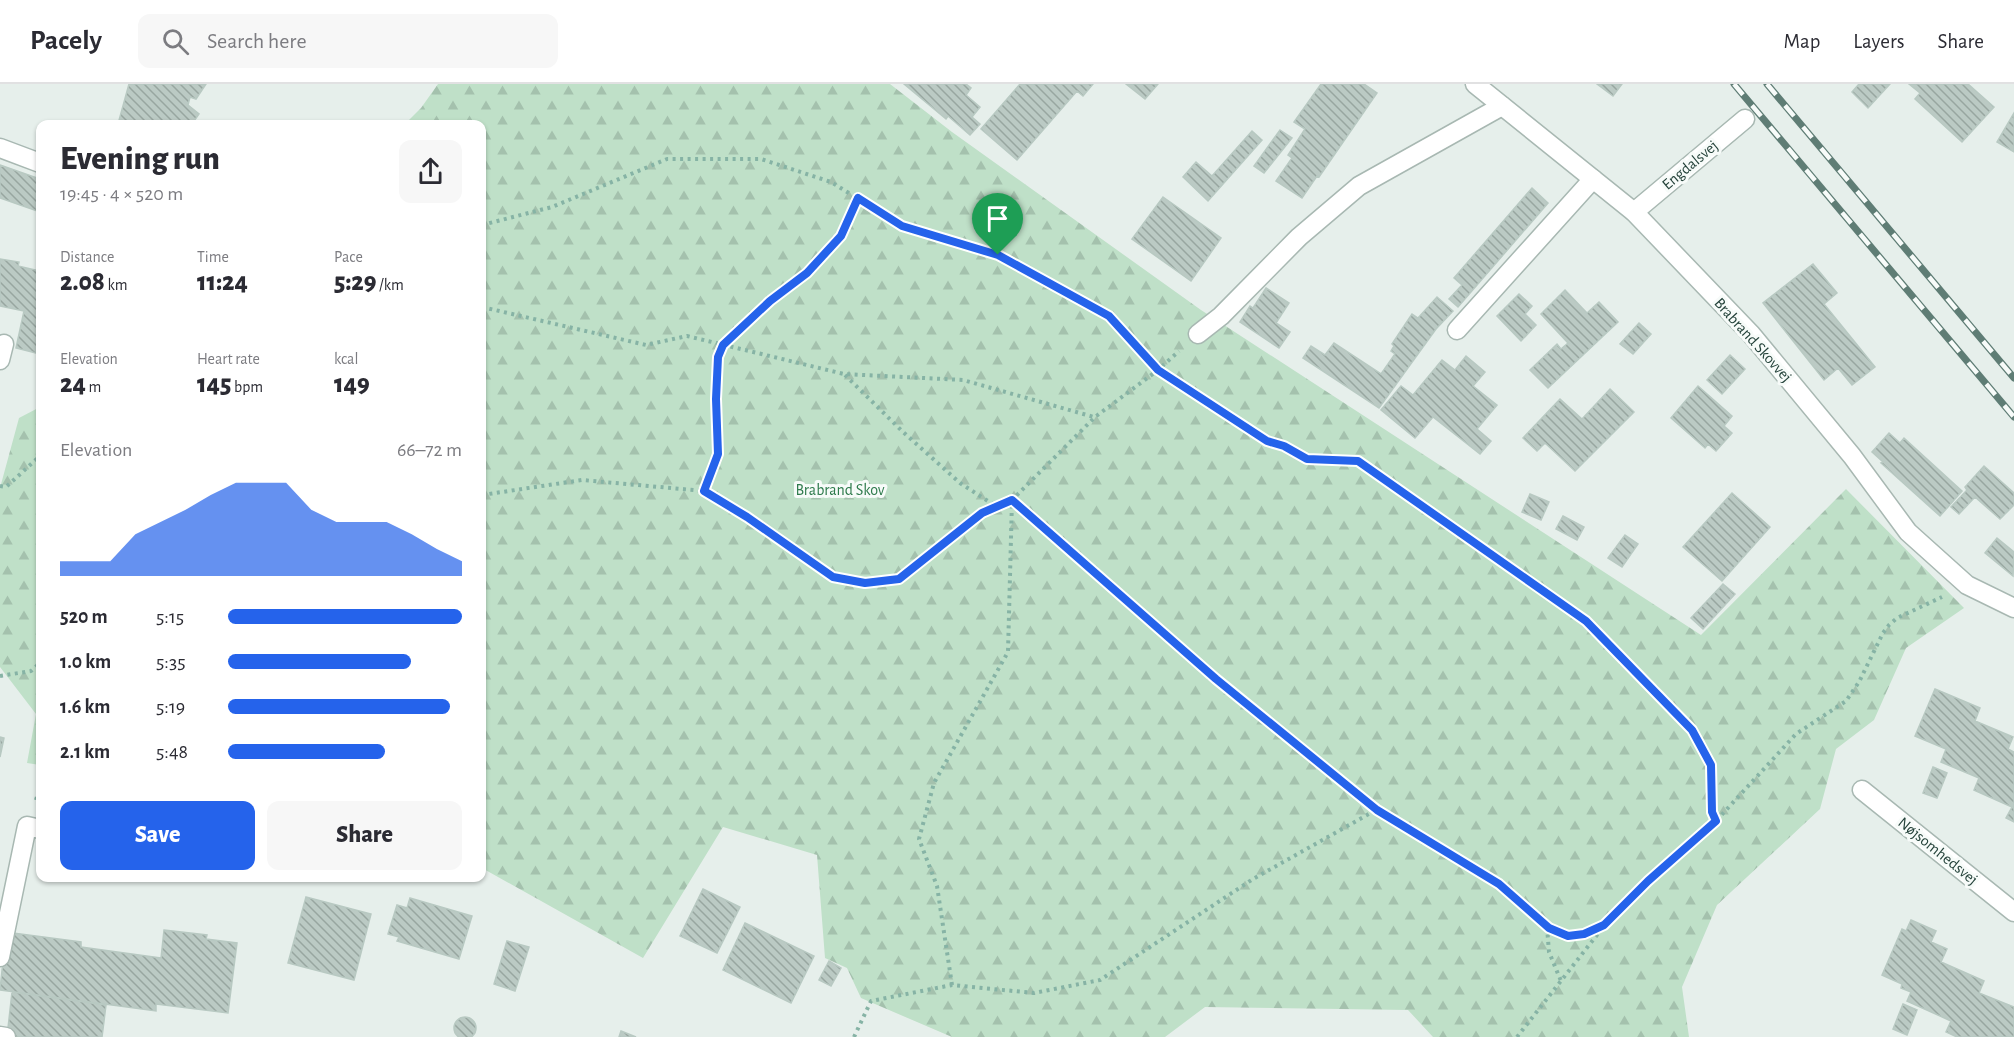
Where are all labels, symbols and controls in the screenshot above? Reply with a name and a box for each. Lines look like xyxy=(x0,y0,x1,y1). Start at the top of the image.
search box xyxy=(138,14,558,68)
icon: search xyxy=(159,25,192,58)
text: Pacely xyxy=(30,27,102,55)
text: Search here xyxy=(207,30,307,52)
text: Map xyxy=(1784,31,1820,52)
text: Layers xyxy=(1853,31,1904,52)
text: Share xyxy=(1937,31,1984,52)
street label: Engdalsvej xyxy=(1659,137,1722,194)
button: share xyxy=(399,140,462,203)
text: Evening run xyxy=(60,143,220,176)
text: 19:45 · 4 × 520 m xyxy=(60,184,183,204)
pin xyxy=(972,193,1023,255)
icon: arrive xyxy=(981,202,1014,235)
text: Distance xyxy=(60,249,114,265)
text: Time xyxy=(197,249,229,265)
text: Pace xyxy=(334,249,363,265)
text: 2.08 xyxy=(60,269,105,295)
text: 11:24 xyxy=(197,269,248,295)
text: 5:29 xyxy=(334,269,376,295)
text: km xyxy=(105,277,128,293)
text: /km xyxy=(376,277,404,293)
street label: Brabrand Skovvej xyxy=(1710,295,1795,386)
text: Elevation xyxy=(60,351,118,367)
text: Heart rate xyxy=(197,351,260,367)
text: kcal xyxy=(334,351,358,367)
text: 24 xyxy=(60,371,86,397)
text: 145 xyxy=(197,371,231,397)
text: 149 xyxy=(334,371,370,397)
text: m xyxy=(86,379,101,395)
text: bpm xyxy=(231,379,263,395)
text: Elevation xyxy=(60,440,132,460)
text: 66–72 m xyxy=(397,440,462,460)
park label: Brabrand Skov xyxy=(795,482,885,498)
text: 520 m xyxy=(60,607,108,627)
text: 5:15 xyxy=(156,607,184,627)
text: 1.0 km xyxy=(60,652,111,672)
text: 5:35 xyxy=(156,652,186,672)
text: 1.6 km xyxy=(60,697,111,717)
text: 5:19 xyxy=(156,697,185,717)
text: 2.1 km xyxy=(60,742,110,762)
text: 5:48 xyxy=(156,742,188,762)
button: Save xyxy=(60,801,255,870)
button: Share xyxy=(267,801,462,870)
street label: Nøjsomhedsvej xyxy=(1895,814,1981,889)

